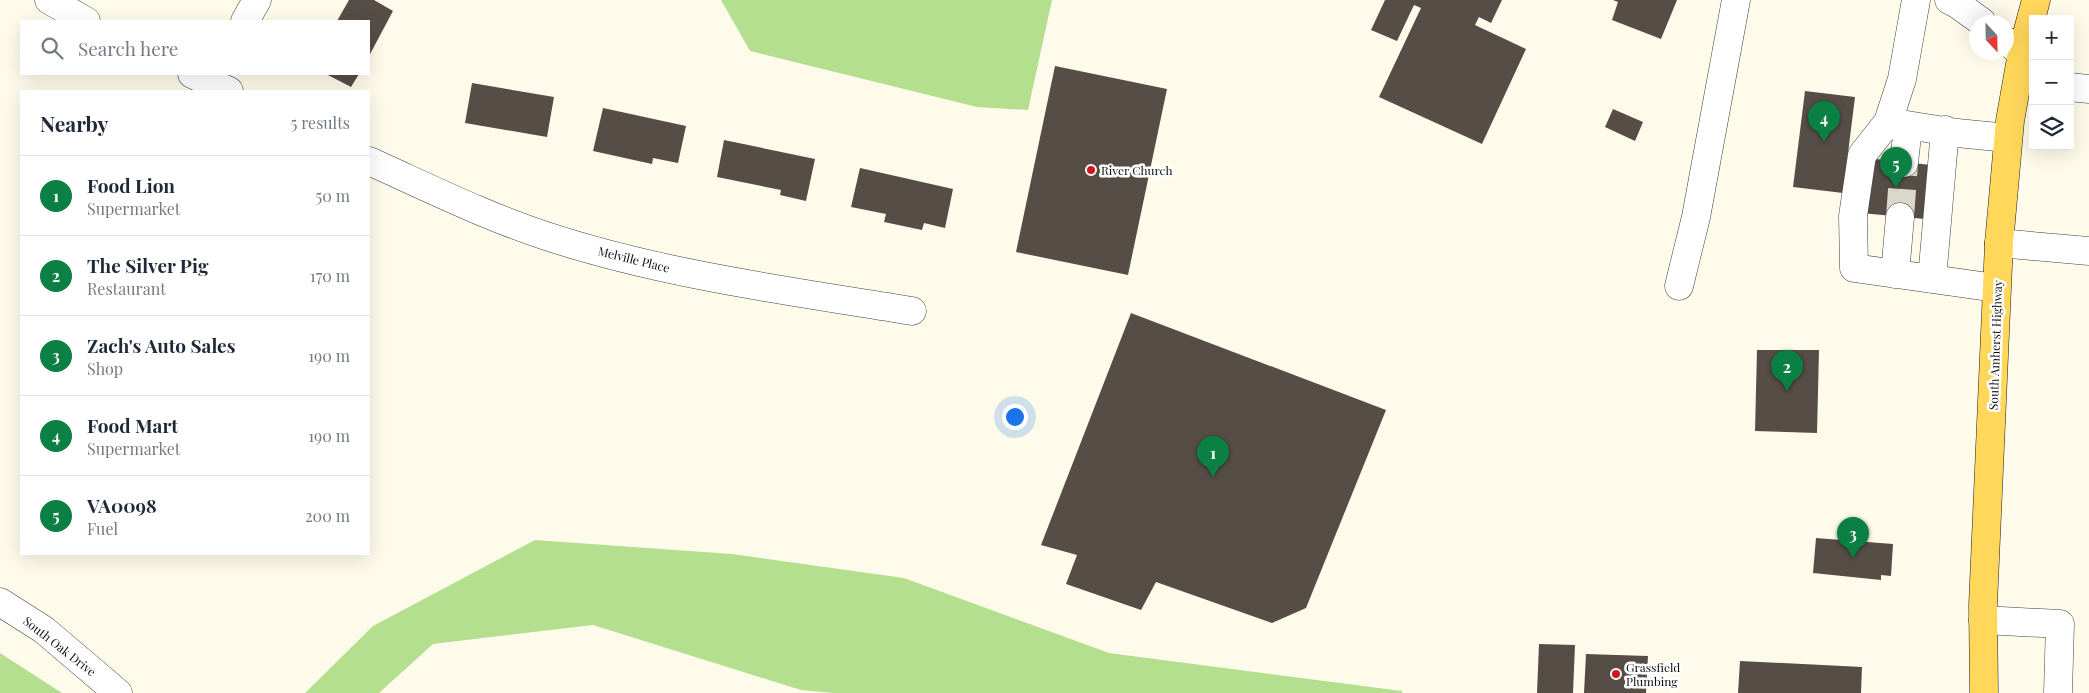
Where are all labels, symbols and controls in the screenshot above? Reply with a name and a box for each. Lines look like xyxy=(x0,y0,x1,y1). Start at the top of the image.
north arrow xyxy=(1969,15,2014,60)
map controls xyxy=(2029,15,2074,150)
button: + xyxy=(2029,15,2074,60)
search box xyxy=(20,20,370,75)
icon: search xyxy=(38,34,66,62)
text: Search here xyxy=(78,35,178,61)
button: − xyxy=(2029,60,2074,105)
pin: 4 xyxy=(1808,101,1840,142)
button: layers xyxy=(2029,105,2074,150)
text: Nearby xyxy=(40,109,109,137)
text: 5 results xyxy=(291,112,350,133)
pin: 5 xyxy=(1880,147,1912,188)
place label: River Church xyxy=(1101,162,1172,178)
marker: River Church xyxy=(1085,164,1097,176)
text: Food Lion xyxy=(87,172,175,198)
text: 1 xyxy=(53,185,59,206)
text: 50 m xyxy=(316,185,350,206)
text: Supermarket xyxy=(87,198,181,219)
street label: Melville Place xyxy=(597,242,671,276)
text: The Silver Pig xyxy=(87,252,209,278)
text: 2 xyxy=(52,265,60,286)
text: 170 m xyxy=(310,265,350,286)
text: Restaurant xyxy=(87,278,166,299)
street label: South Amherst Highway xyxy=(1985,280,2005,410)
text: Zach's Auto Sales xyxy=(87,332,235,358)
text: 3 xyxy=(52,345,60,366)
text: 190 m xyxy=(308,345,350,366)
pin: 2 xyxy=(1771,350,1803,391)
text: Shop xyxy=(87,358,123,379)
your location xyxy=(1002,404,1028,430)
text: Food Mart xyxy=(87,412,178,438)
text: 4 xyxy=(52,425,60,446)
text: 190 m xyxy=(308,425,350,446)
pin: 1 xyxy=(1197,436,1229,477)
text: Supermarket xyxy=(87,438,181,459)
text: VA0098 xyxy=(87,492,157,518)
text: 5 xyxy=(52,505,60,526)
text: 200 m xyxy=(305,505,350,526)
pin: 3 xyxy=(1837,517,1869,558)
text: Fuel xyxy=(87,518,118,539)
street label: South Oak Drive xyxy=(20,613,100,679)
place label: Grassfield Plumbing xyxy=(1626,659,1680,689)
marker: Grassfield Plumbing xyxy=(1610,668,1622,680)

